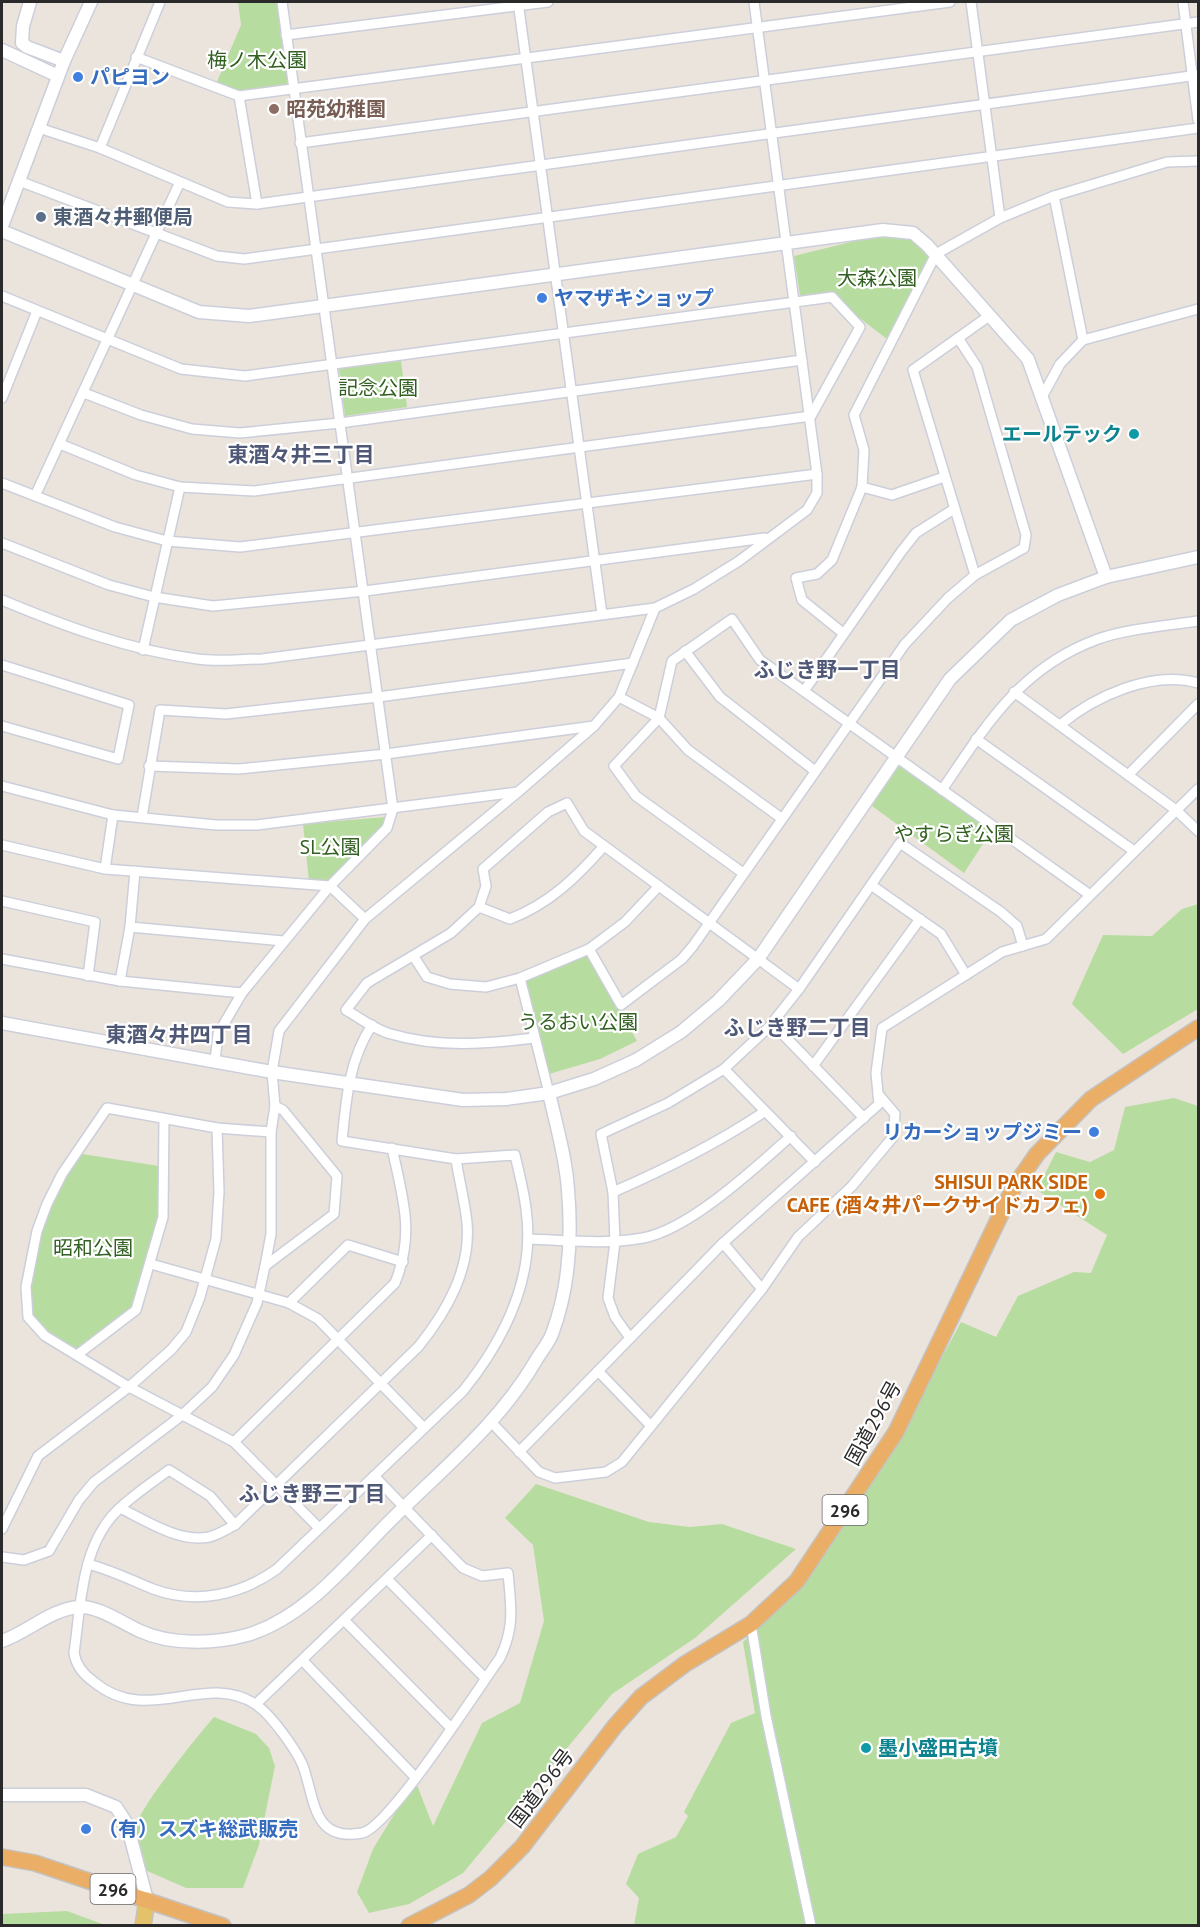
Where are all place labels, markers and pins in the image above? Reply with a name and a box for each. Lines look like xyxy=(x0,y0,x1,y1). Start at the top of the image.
place label: パピヨン xyxy=(90,64,170,90)
marker: パピヨン xyxy=(71,70,85,84)
place label: 昭苑幼稚園 xyxy=(286,96,386,122)
marker: 昭苑幼稚園 xyxy=(267,102,281,116)
place label: 東酒々井郵便局 xyxy=(53,204,193,230)
marker: 東酒々井郵便局 xyxy=(34,210,48,224)
place label: ヤマザキショップ xyxy=(554,285,714,311)
marker: ヤマザキショップ xyxy=(535,291,549,305)
place label: エールテック xyxy=(1002,421,1122,447)
marker: エールテック xyxy=(1127,427,1141,441)
place label: リカーショップジミー xyxy=(882,1119,1082,1145)
marker: リカーショップジミー xyxy=(1087,1125,1101,1139)
place label: SHISUI PARK SIDE CAFE (酒々井パークサイドカフェ) xyxy=(787,1169,1088,1218)
marker: SHISUI PARK SIDE CAFE (酒々井パークサイドカフェ) xyxy=(1093,1187,1107,1201)
place label: 墨小盛田古墳 xyxy=(878,1735,998,1761)
marker: 墨小盛田古墳 xyxy=(859,1741,873,1755)
place label: （有）スズキ総武販売 xyxy=(98,1816,298,1842)
marker: （有）スズキ総武販売 xyxy=(79,1822,93,1836)

